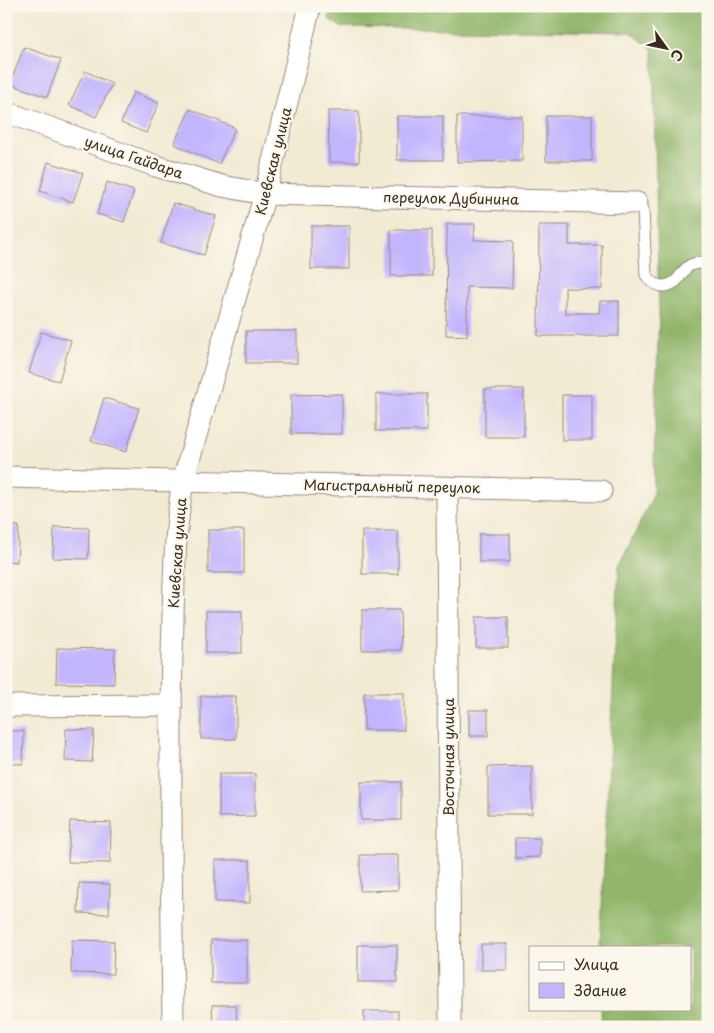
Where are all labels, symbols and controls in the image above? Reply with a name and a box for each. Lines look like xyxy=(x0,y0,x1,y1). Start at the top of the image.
north arrow xyxy=(642,22,692,72)
text: С xyxy=(666,45,689,65)
street label: Киевская улица xyxy=(249,105,297,217)
street label: улица Гайдара xyxy=(82,130,186,184)
street label: переулок Дубинина xyxy=(383,186,519,210)
street label: Магистральный переулок xyxy=(304,474,481,498)
street label: Киевская улица xyxy=(163,497,191,609)
street label: Восточная улица xyxy=(438,698,459,816)
legend xyxy=(529,946,692,1010)
text: Улица xyxy=(574,952,619,975)
text: Здание xyxy=(574,978,627,1001)

